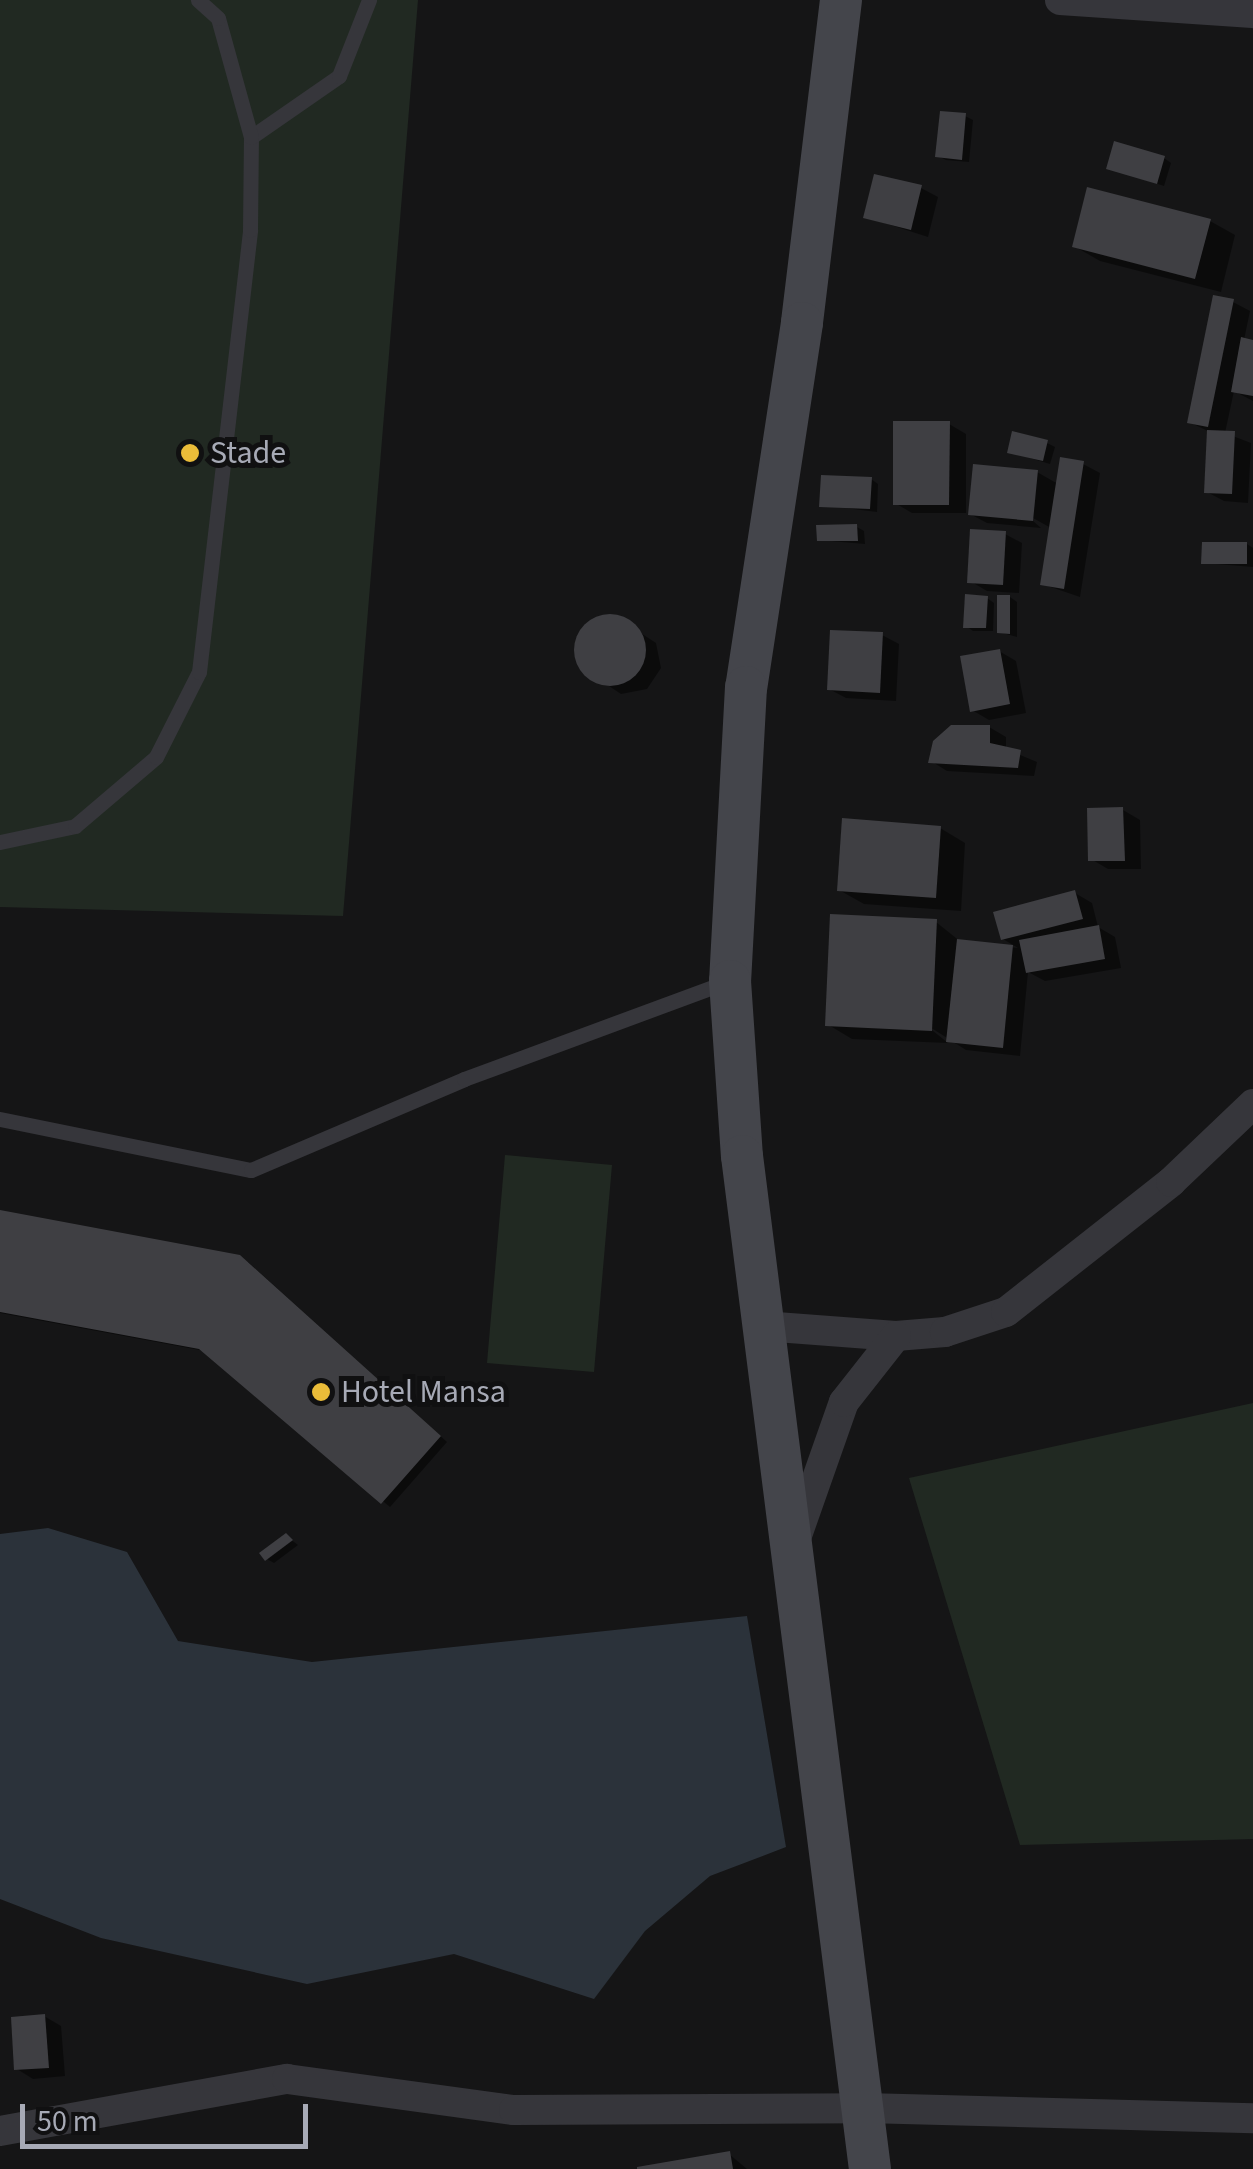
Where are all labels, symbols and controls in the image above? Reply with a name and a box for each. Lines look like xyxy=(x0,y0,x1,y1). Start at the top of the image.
place label: Stade xyxy=(210,434,286,472)
marker: Stade xyxy=(179,442,201,464)
place label: Hotel Mansa xyxy=(341,1373,506,1411)
marker: Hotel Mansa xyxy=(310,1381,332,1403)
scale bar xyxy=(25,2084,312,2146)
text: 50 m xyxy=(37,2100,98,2143)

